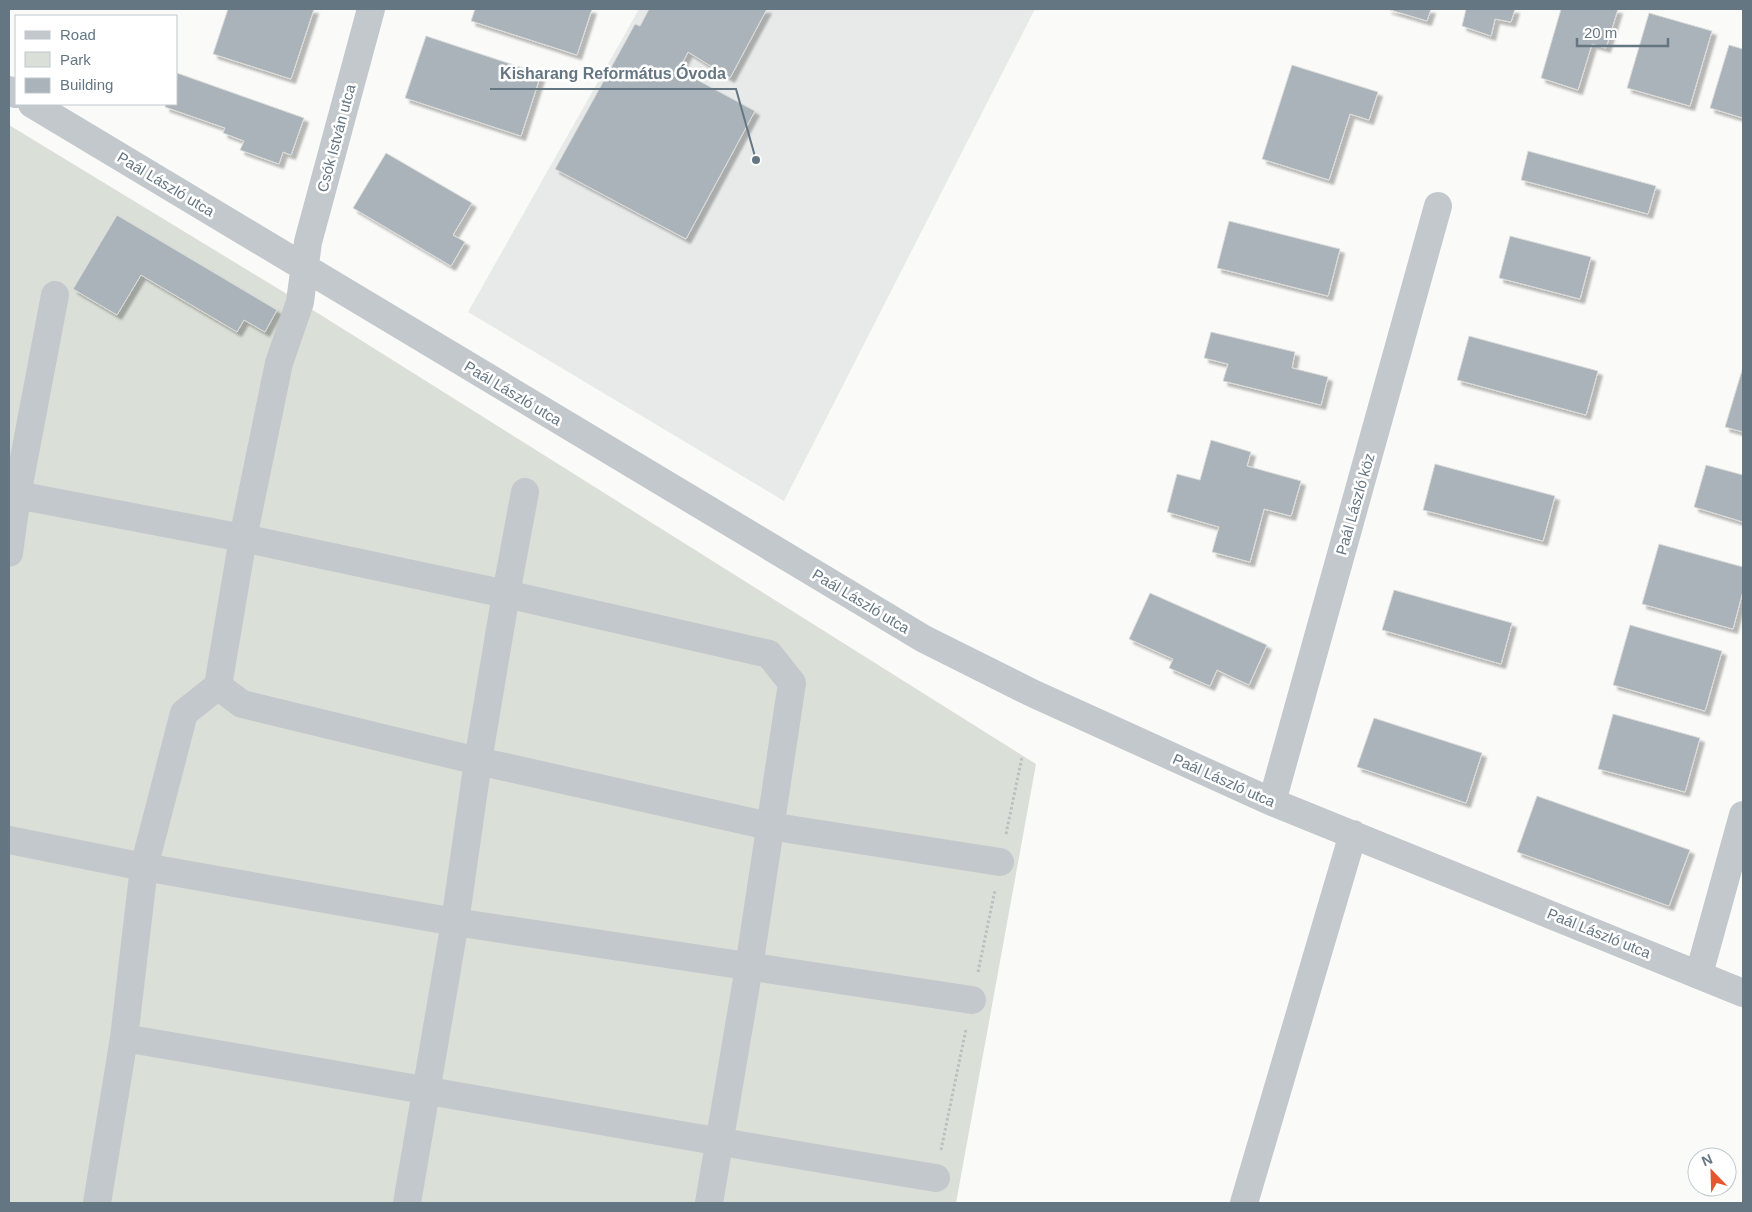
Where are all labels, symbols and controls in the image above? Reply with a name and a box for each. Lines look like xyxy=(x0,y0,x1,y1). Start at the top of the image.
legend xyxy=(15,15,178,105)
scale bar xyxy=(1577,15,1668,47)
text: 20 m xyxy=(1584,24,1617,41)
text: Road xyxy=(60,26,96,43)
text: Park xyxy=(60,51,91,68)
callout: Kisharang Református Óvoda xyxy=(490,58,736,89)
text: Kisharang Református Óvoda xyxy=(500,64,726,82)
text: Building xyxy=(60,76,113,93)
street label: Csók István utca xyxy=(313,82,359,194)
street label: Paál László utca xyxy=(114,148,218,220)
street label: Paál László utca xyxy=(461,357,565,429)
street label: Paál László köz xyxy=(1332,451,1378,557)
street label: Paál László utca xyxy=(809,565,913,637)
street label: Paál László utca xyxy=(1170,750,1278,810)
street label: Paál László utca xyxy=(1545,905,1654,962)
north arrow xyxy=(1687,1147,1737,1197)
text: N xyxy=(1699,1151,1715,1169)

